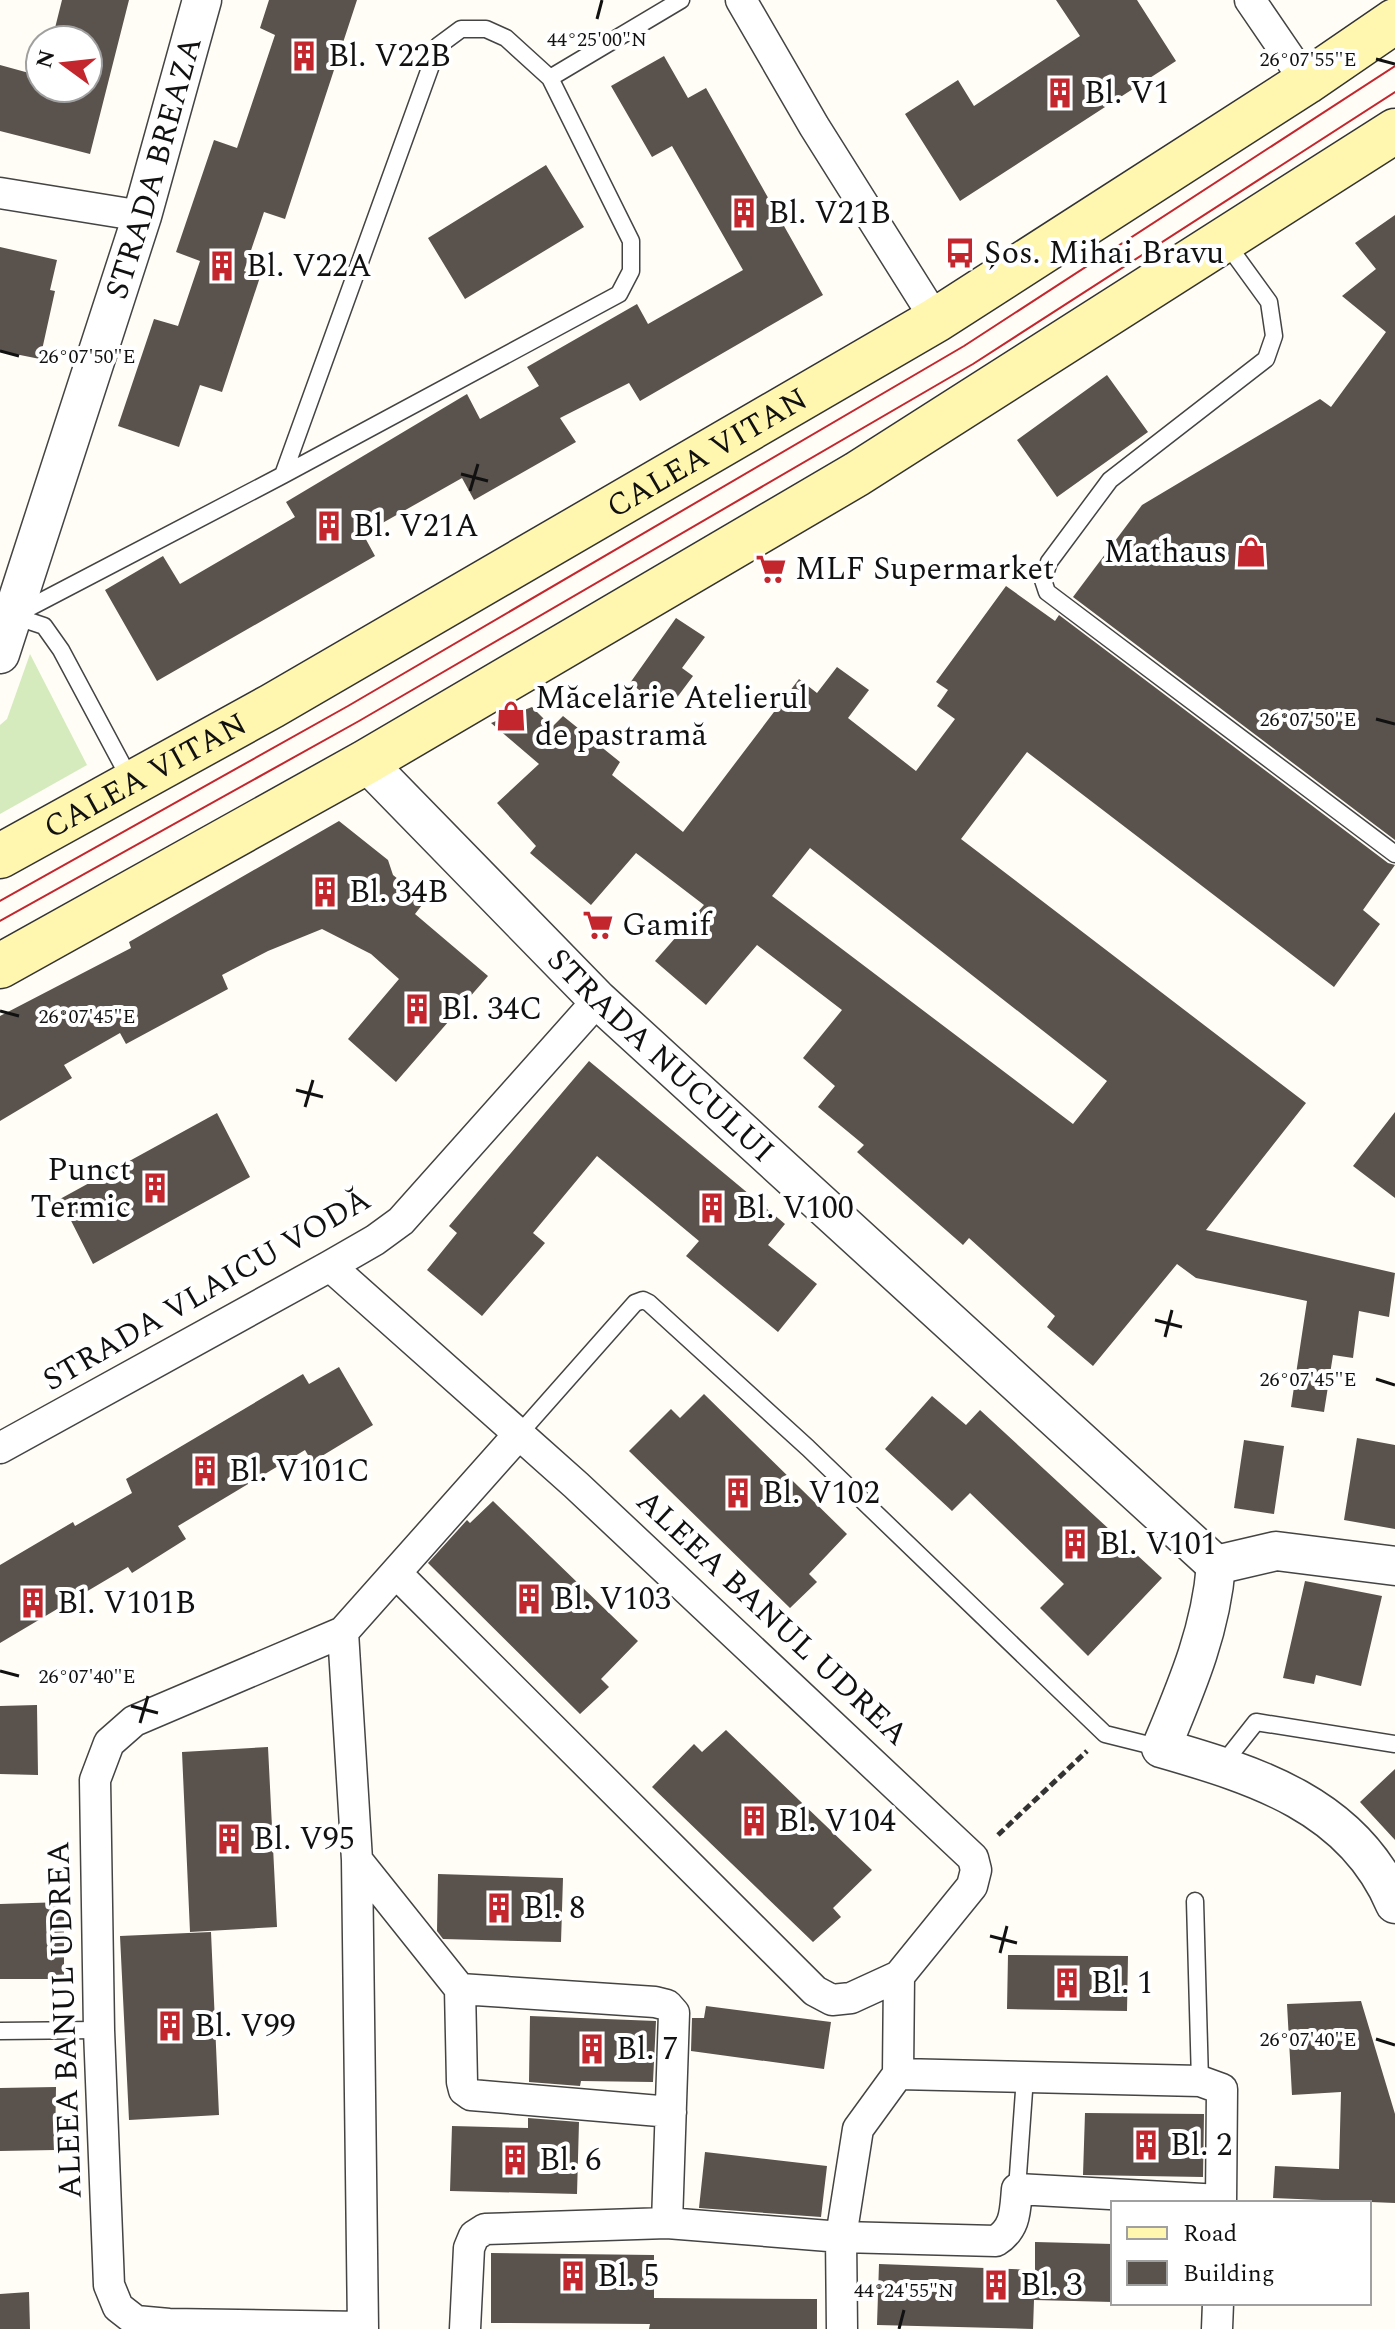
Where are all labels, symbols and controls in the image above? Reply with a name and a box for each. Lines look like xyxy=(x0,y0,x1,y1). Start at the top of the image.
north arrow xyxy=(24,24,104,104)
text: 44°25'00"N xyxy=(547,25,647,55)
street label: STRADA BREAZA xyxy=(92,31,215,306)
place label: Bl. V22B xyxy=(328,32,451,81)
building icon: Bl. V22B xyxy=(287,39,321,73)
text: 26°07'55"E xyxy=(1259,45,1357,75)
text: N xyxy=(28,46,64,72)
place label: Bl. V1 xyxy=(1084,69,1170,118)
building icon: Bl. V1 xyxy=(1043,76,1077,110)
place label: Bl. V21B xyxy=(768,189,891,238)
building icon: Bl. V21B xyxy=(727,196,761,230)
place label: Șos. Mihai Bravu xyxy=(984,229,1224,278)
bus stop icon: Șos. Mihai Bravu xyxy=(943,236,977,270)
place label: Bl. V22A xyxy=(246,242,372,291)
building icon: Bl. V22A xyxy=(205,249,239,283)
text: 26°07'50"E xyxy=(38,342,136,372)
street label: CALEA VITAN xyxy=(597,375,817,531)
place label: Bl. V21A xyxy=(353,502,479,551)
building icon: Bl. V21A xyxy=(312,509,346,543)
place label: Mathaus xyxy=(1103,528,1227,577)
shop icon: Mathaus xyxy=(1234,535,1268,569)
place label: MLF Supermarket xyxy=(795,545,1054,594)
supermarket icon: MLF Supermarket xyxy=(754,552,788,586)
place label: Măcelărie Atelierul de pastramă xyxy=(535,674,808,760)
shop icon: Măcelărie Atelierul de pastramă xyxy=(494,699,528,733)
street label: CALEA VITAN xyxy=(35,700,256,852)
text: 26°07'50"E xyxy=(1259,705,1357,735)
place label: Bl. 34B xyxy=(349,868,448,917)
building icon: Bl. 34B xyxy=(308,875,342,909)
place label: Gamif xyxy=(622,901,714,950)
supermarket icon: Gamif xyxy=(581,908,615,942)
street label: STRADA NUCULUI xyxy=(535,937,786,1174)
place label: Bl. 34C xyxy=(441,985,542,1034)
building icon: Bl. 34C xyxy=(400,992,434,1026)
text: 26°07'45"E xyxy=(38,1002,136,1032)
place label: Punct Termic xyxy=(30,1146,131,1232)
building icon: Punct Termic xyxy=(138,1171,172,1205)
street label: STRADA VLAICU VODĂ xyxy=(34,1176,380,1404)
place label: Bl. V100 xyxy=(736,1184,854,1233)
building icon: Bl. V100 xyxy=(695,1191,729,1225)
text: 26°07'45"E xyxy=(1259,1365,1357,1395)
place label: Bl. V101C xyxy=(229,1447,370,1496)
building icon: Bl. V101C xyxy=(188,1454,222,1488)
place label: Bl. V102 xyxy=(762,1469,880,1518)
building icon: Bl. V102 xyxy=(721,1476,755,1510)
street label: ALEEA BANUL UDREA xyxy=(624,1478,920,1758)
place label: Bl. V101 xyxy=(1099,1520,1217,1569)
building icon: Bl. V101 xyxy=(1058,1527,1092,1561)
place label: Bl. V103 xyxy=(553,1575,671,1624)
place label: Bl. V101B xyxy=(57,1579,196,1628)
building icon: Bl. V103 xyxy=(512,1582,546,1616)
building icon: Bl. V101B xyxy=(16,1586,50,1620)
text: 26°07'40"E xyxy=(38,1662,136,1692)
place label: Bl. V104 xyxy=(778,1797,896,1846)
building icon: Bl. V104 xyxy=(737,1804,771,1838)
place label: Bl. V95 xyxy=(253,1815,355,1864)
building icon: Bl. V95 xyxy=(212,1822,246,1856)
street label: ALEEA BANUL UDREA xyxy=(34,1840,96,2200)
place label: Bl. 8 xyxy=(523,1884,585,1933)
building icon: Bl. 8 xyxy=(482,1891,516,1925)
place label: Bl. 1 xyxy=(1091,1959,1153,2008)
building icon: Bl. 1 xyxy=(1050,1966,1084,2000)
place label: Bl. V99 xyxy=(194,2002,296,2051)
building icon: Bl. V99 xyxy=(153,2009,187,2043)
place label: Bl. 7 xyxy=(616,2025,678,2074)
text: 26°07'40"E xyxy=(1259,2025,1357,2055)
building icon: Bl. 7 xyxy=(575,2032,609,2066)
place label: Bl. 2 xyxy=(1170,2121,1232,2170)
building icon: Bl. 2 xyxy=(1129,2128,1163,2162)
place label: Bl. 6 xyxy=(539,2136,601,2185)
building icon: Bl. 6 xyxy=(498,2143,532,2177)
legend xyxy=(1111,2201,1371,2305)
text: Road xyxy=(1183,2216,1237,2252)
place label: Bl. 5 xyxy=(597,2252,659,2301)
text: Building xyxy=(1183,2256,1275,2292)
building icon: Bl. 5 xyxy=(556,2259,590,2293)
place label: Bl. 3 xyxy=(1020,2261,1082,2310)
building icon: Bl. 3 xyxy=(979,2268,1013,2302)
text: 44°24'55"N xyxy=(854,2276,954,2306)

